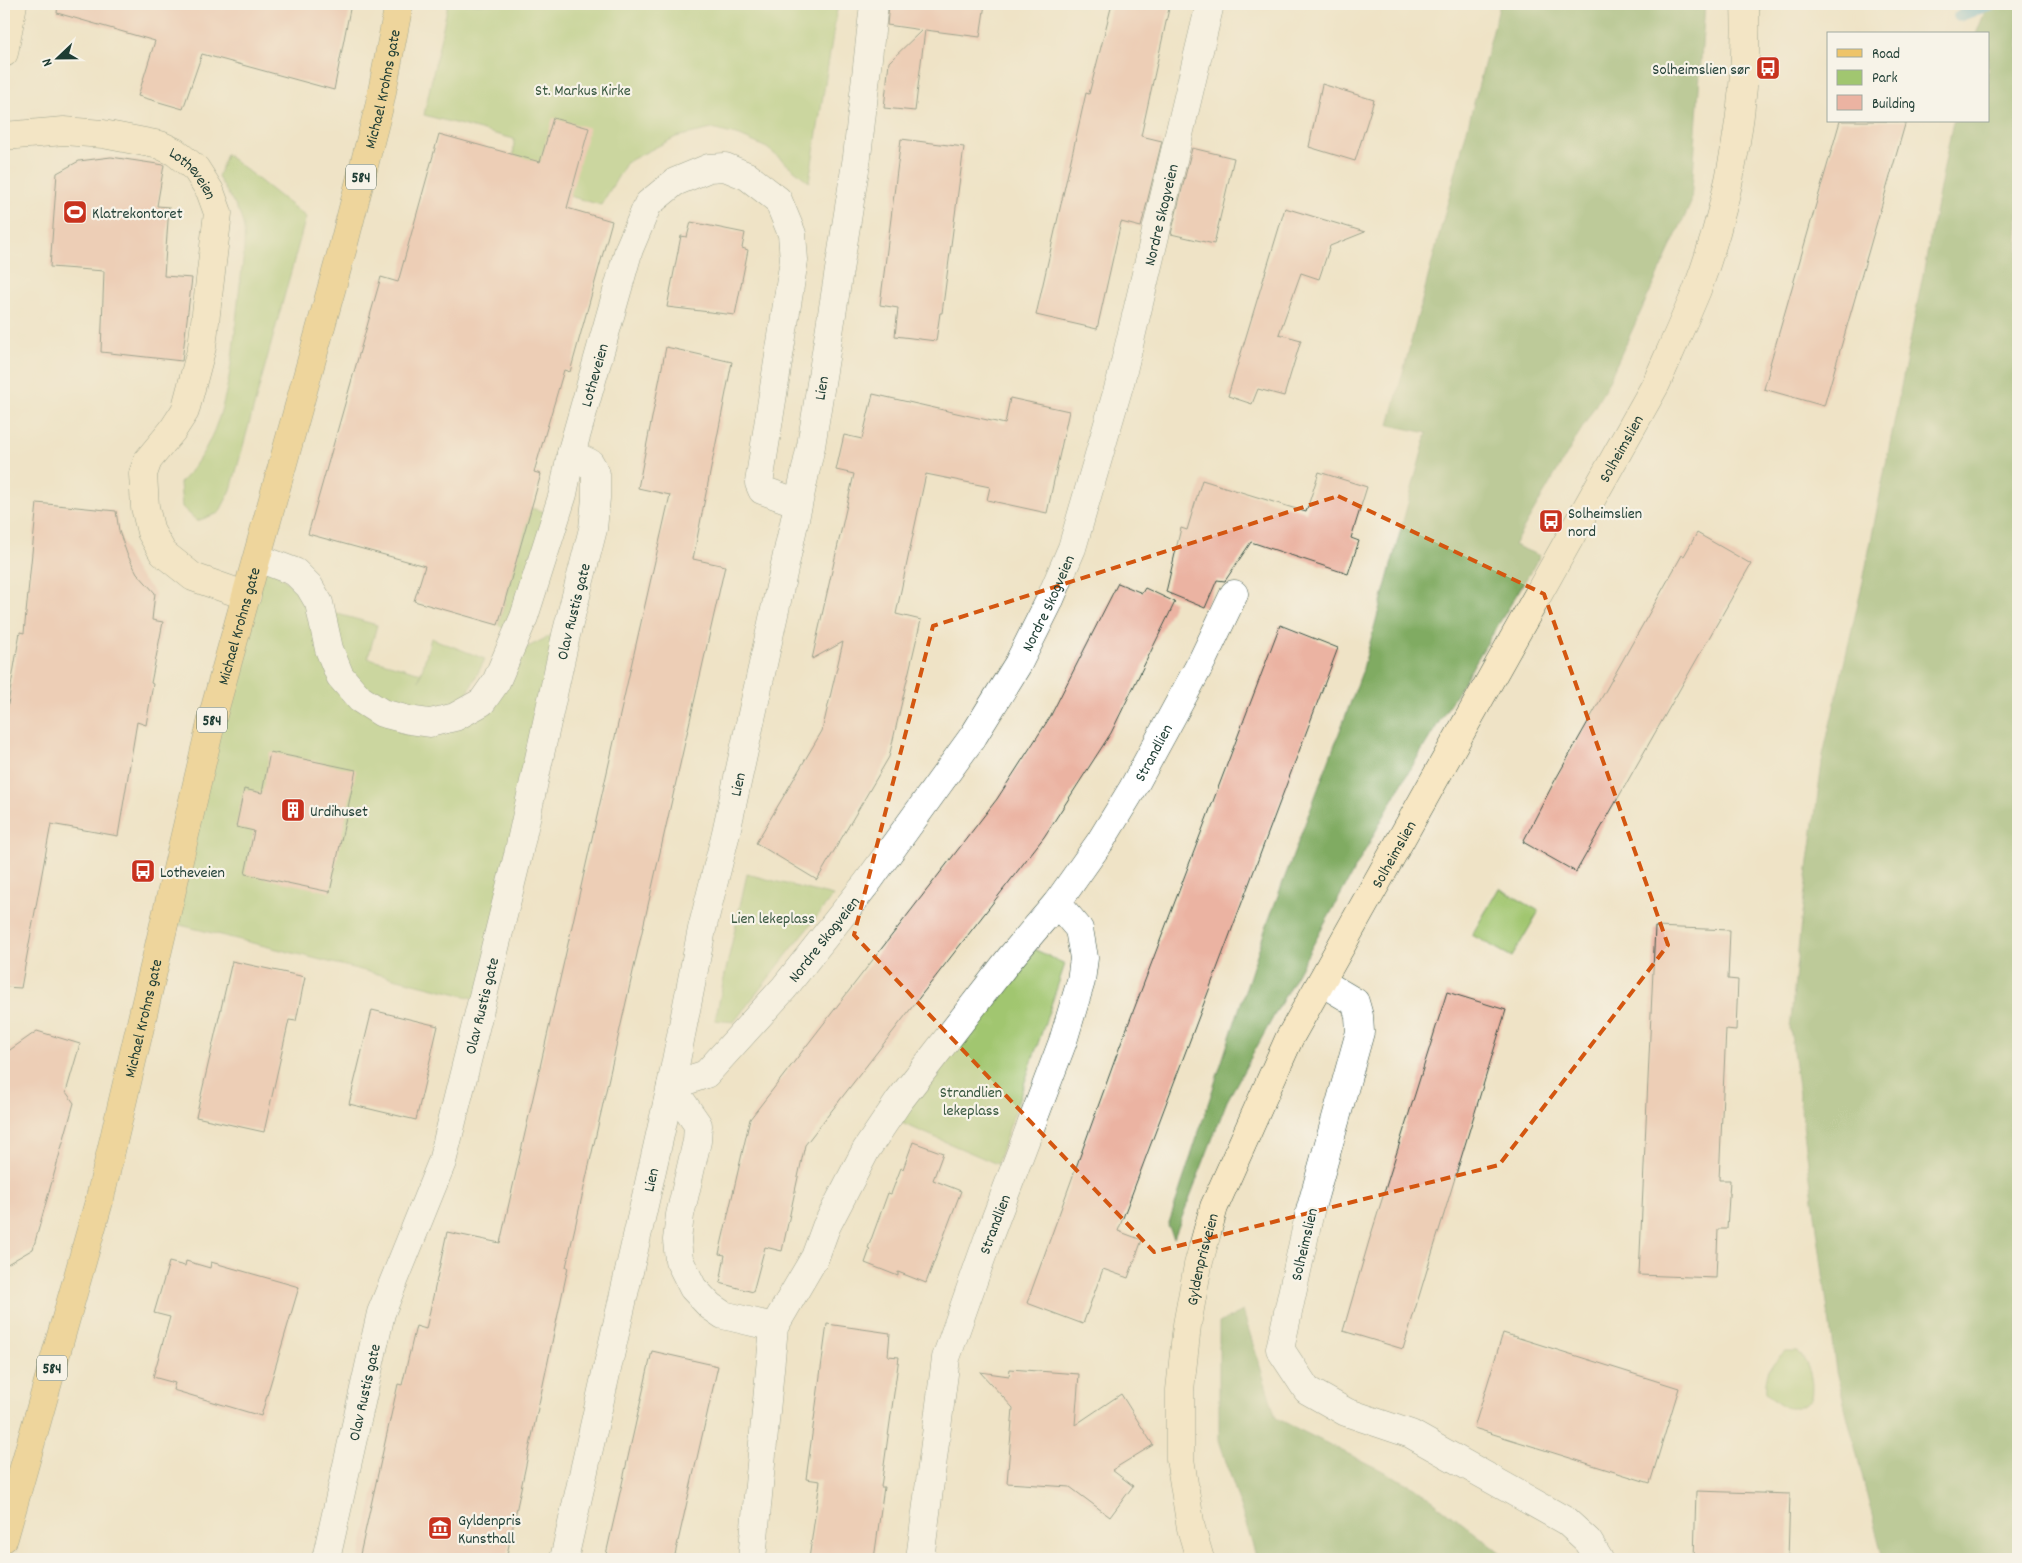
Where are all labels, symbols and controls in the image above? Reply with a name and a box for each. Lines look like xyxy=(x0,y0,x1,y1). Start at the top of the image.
street label: Michael Krohns gate xyxy=(360,28,408,151)
north arrow xyxy=(32,32,82,82)
legend xyxy=(1827,32,1990,122)
text: Road xyxy=(1872,44,1900,66)
text: N xyxy=(37,55,58,69)
bus stop icon: Solheimslien sør xyxy=(1755,55,1781,81)
place label: Solheimslien sør xyxy=(1652,59,1750,82)
text: Park xyxy=(1872,68,1898,90)
park label: St. Markus Kirke xyxy=(535,80,631,103)
text: Building xyxy=(1872,94,1915,116)
street label: Lotheveien xyxy=(165,142,221,203)
street label: Nordre Skogveien xyxy=(1139,162,1186,268)
road number: 584 xyxy=(346,164,376,190)
sports icon: Klatrekontoret xyxy=(62,199,88,225)
place label: Klatrekontoret xyxy=(92,203,183,226)
street label: Lotheveien xyxy=(576,341,616,410)
street label: Lien xyxy=(809,375,836,402)
street label: Solheimslien xyxy=(1594,411,1650,487)
place label: Solheimslien nord xyxy=(1568,503,1642,544)
bus stop icon: Solheimslien nord xyxy=(1538,508,1564,534)
street label: Nordre Skogveien xyxy=(1017,552,1082,656)
street label: Olav Rustis gate xyxy=(552,561,598,662)
street label: Michael Krohns gate xyxy=(213,565,268,688)
road number: 584 xyxy=(197,708,227,732)
street label: Strandlien xyxy=(1130,720,1180,786)
street label: Lien xyxy=(725,770,753,799)
building icon: Urdihuset xyxy=(280,797,306,823)
place label: Urdihuset xyxy=(310,801,368,824)
street label: Solheimslien xyxy=(1367,817,1423,893)
bus stop icon: Lotheveien xyxy=(130,858,156,884)
place label: Lotheveien xyxy=(160,862,225,885)
street label: Nordre Skogveien xyxy=(784,892,866,988)
park label: Lien lekeplass xyxy=(731,908,815,931)
street label: Olav Rustis gate xyxy=(460,955,506,1057)
street label: Michael Krohns gate xyxy=(120,957,170,1080)
park label: Strandlien lekeplass xyxy=(940,1082,1002,1123)
street label: Lien xyxy=(638,1166,666,1194)
street label: Strandlien xyxy=(974,1191,1018,1258)
street label: Solheimslien xyxy=(1286,1206,1325,1283)
street label: Gyldenprisveien xyxy=(1182,1211,1226,1308)
street label: Olav Rustis gate xyxy=(344,1342,388,1444)
road number: 584 xyxy=(37,1356,67,1380)
place label: Gyldenpris Kunsthall xyxy=(458,1510,522,1551)
museum icon: Gyldenpris Kunsthall xyxy=(427,1515,453,1541)

